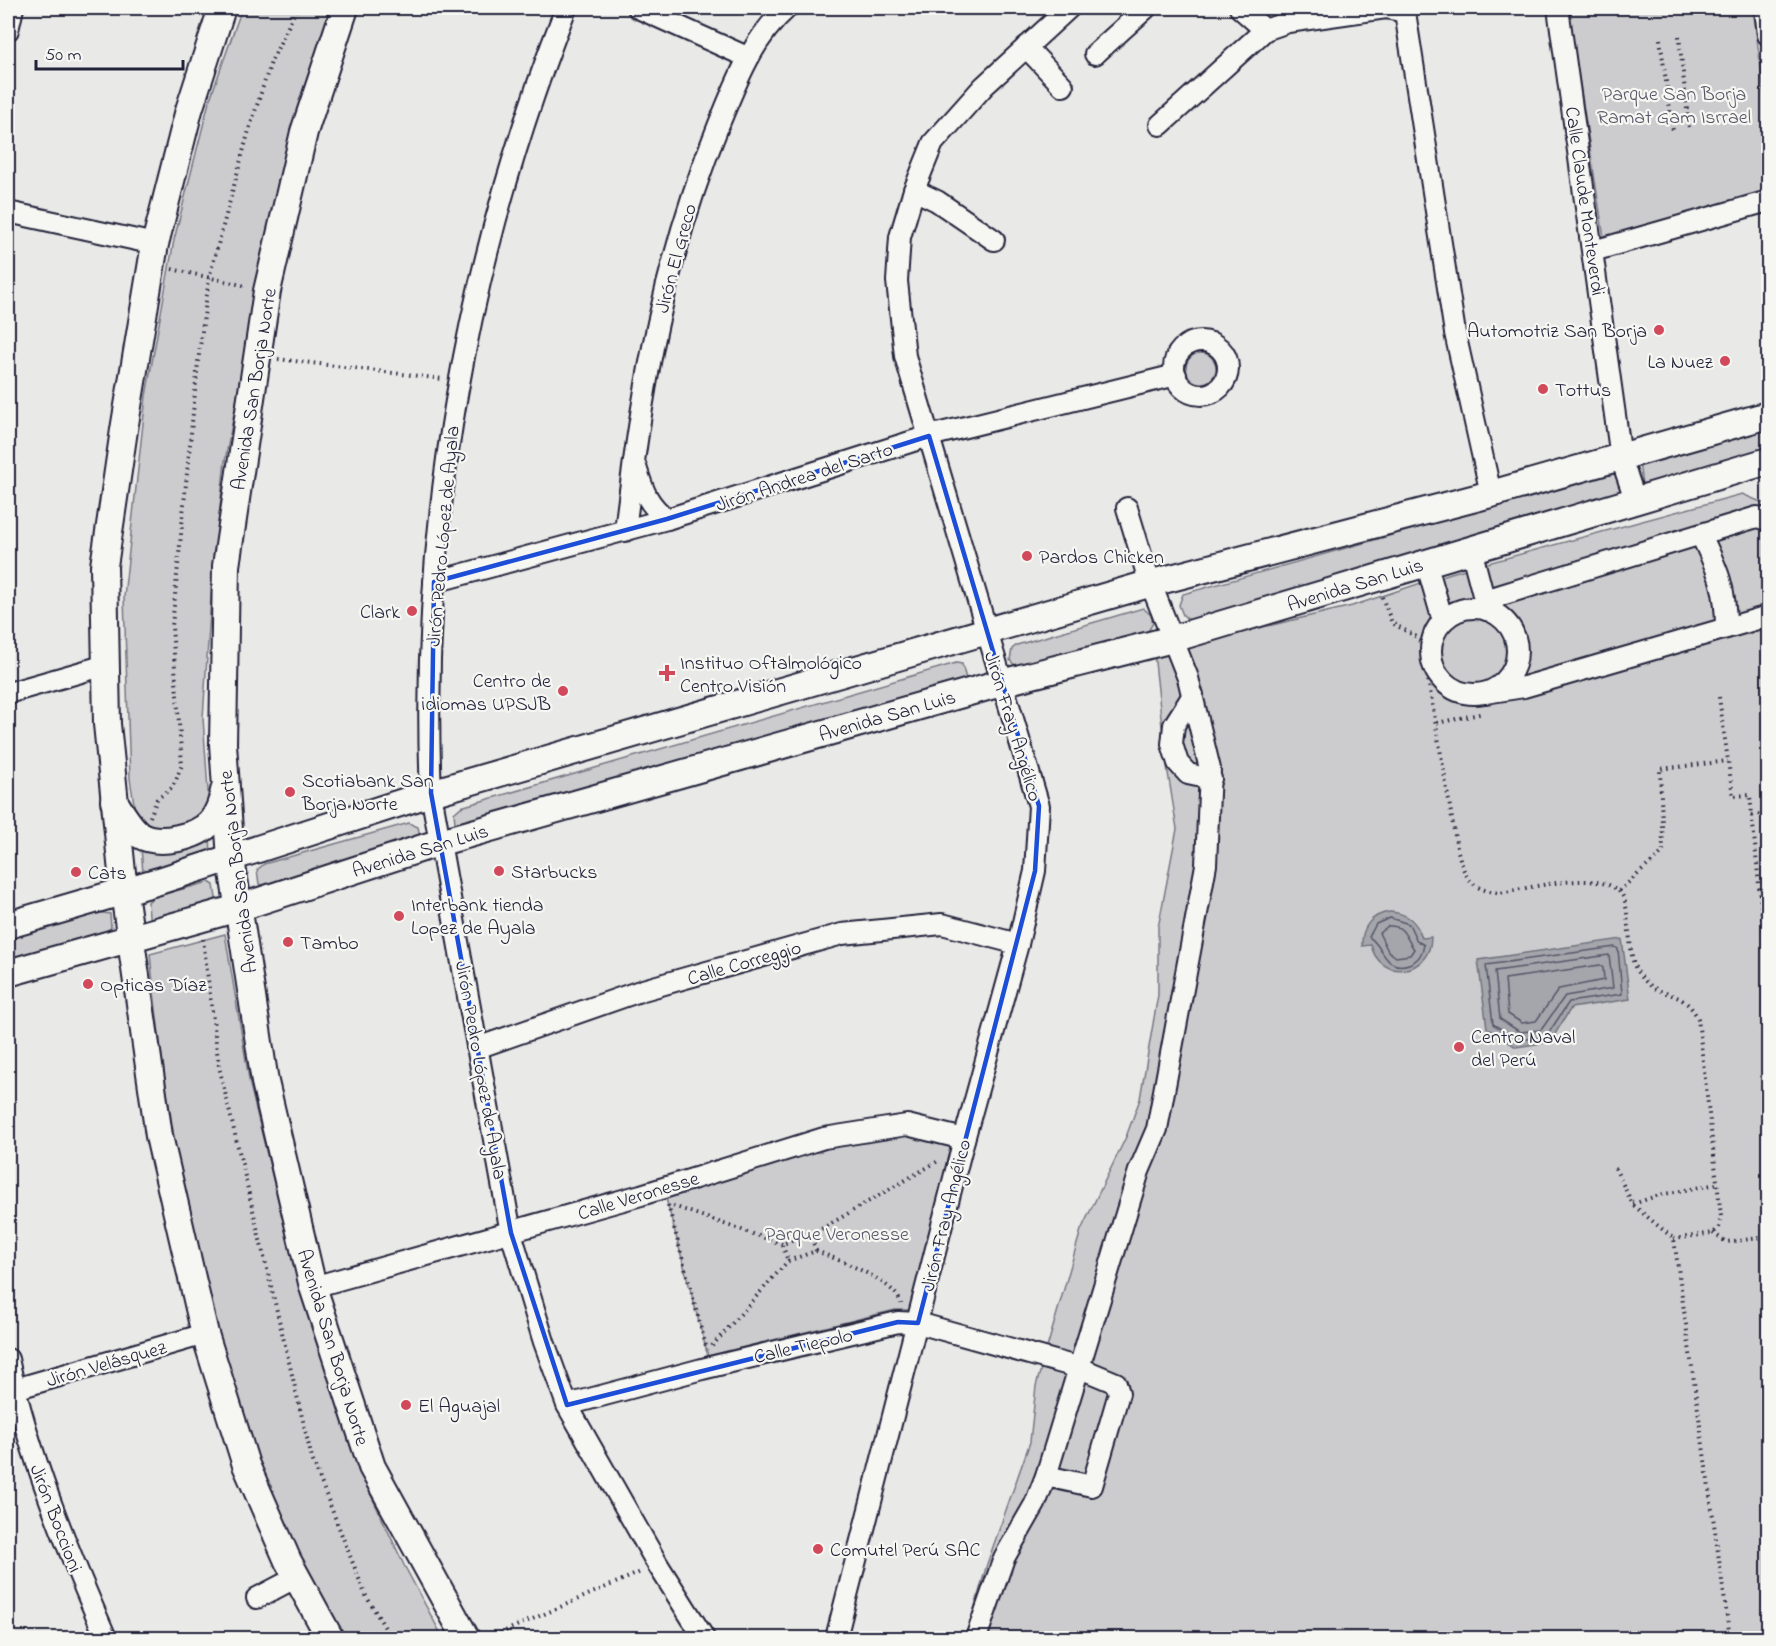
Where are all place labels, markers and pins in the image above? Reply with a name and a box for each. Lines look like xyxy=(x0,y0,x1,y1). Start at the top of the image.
place label: Automotriz San Borja xyxy=(1467,318,1647,347)
marker: Automotriz San Borja xyxy=(1652,323,1666,337)
place label: La Nuez xyxy=(1648,349,1714,378)
marker: La Nuez xyxy=(1718,354,1732,368)
place label: Tottus xyxy=(1555,377,1611,406)
marker: Tottus xyxy=(1536,382,1550,396)
place label: Pardos Chicken xyxy=(1039,544,1164,573)
marker: Pardos Chicken xyxy=(1020,549,1034,563)
place label: Clark xyxy=(360,599,400,628)
marker: Clark xyxy=(405,604,419,618)
place label: Instituo Oftalmológico Centro Visión xyxy=(680,650,862,702)
marker: Instituo Oftalmológico Centro Visión xyxy=(658,664,676,682)
place label: Centro de idiomas UPSJB xyxy=(422,668,551,720)
marker: Centro de idiomas UPSJB xyxy=(556,684,570,698)
place label: Scotiabank San Borja Norte xyxy=(301,768,434,820)
marker: Scotiabank San Borja Norte xyxy=(283,785,297,799)
place label: Starbucks xyxy=(511,859,597,888)
place label: Cats xyxy=(88,860,127,889)
marker: Starbucks xyxy=(492,864,506,878)
marker: Cats xyxy=(69,865,83,879)
place label: Interbank tienda Lopez de Ayala xyxy=(411,892,544,944)
marker: Interbank tienda Lopez de Ayala xyxy=(392,909,406,923)
place label: Tambo xyxy=(300,930,359,959)
marker: Tambo xyxy=(281,935,295,949)
place label: Opticas Díaz xyxy=(100,972,207,1001)
marker: Opticas Díaz xyxy=(81,977,95,991)
place label: Centro Naval del Perú xyxy=(1471,1024,1575,1076)
marker: Centro Naval del Perú xyxy=(1452,1040,1466,1054)
place label: El Aguajal xyxy=(418,1393,500,1423)
marker: El Aguajal xyxy=(399,1398,413,1412)
place label: Comutel Perú SAC xyxy=(830,1537,980,1566)
marker: Comutel Perú SAC xyxy=(811,1542,825,1556)

